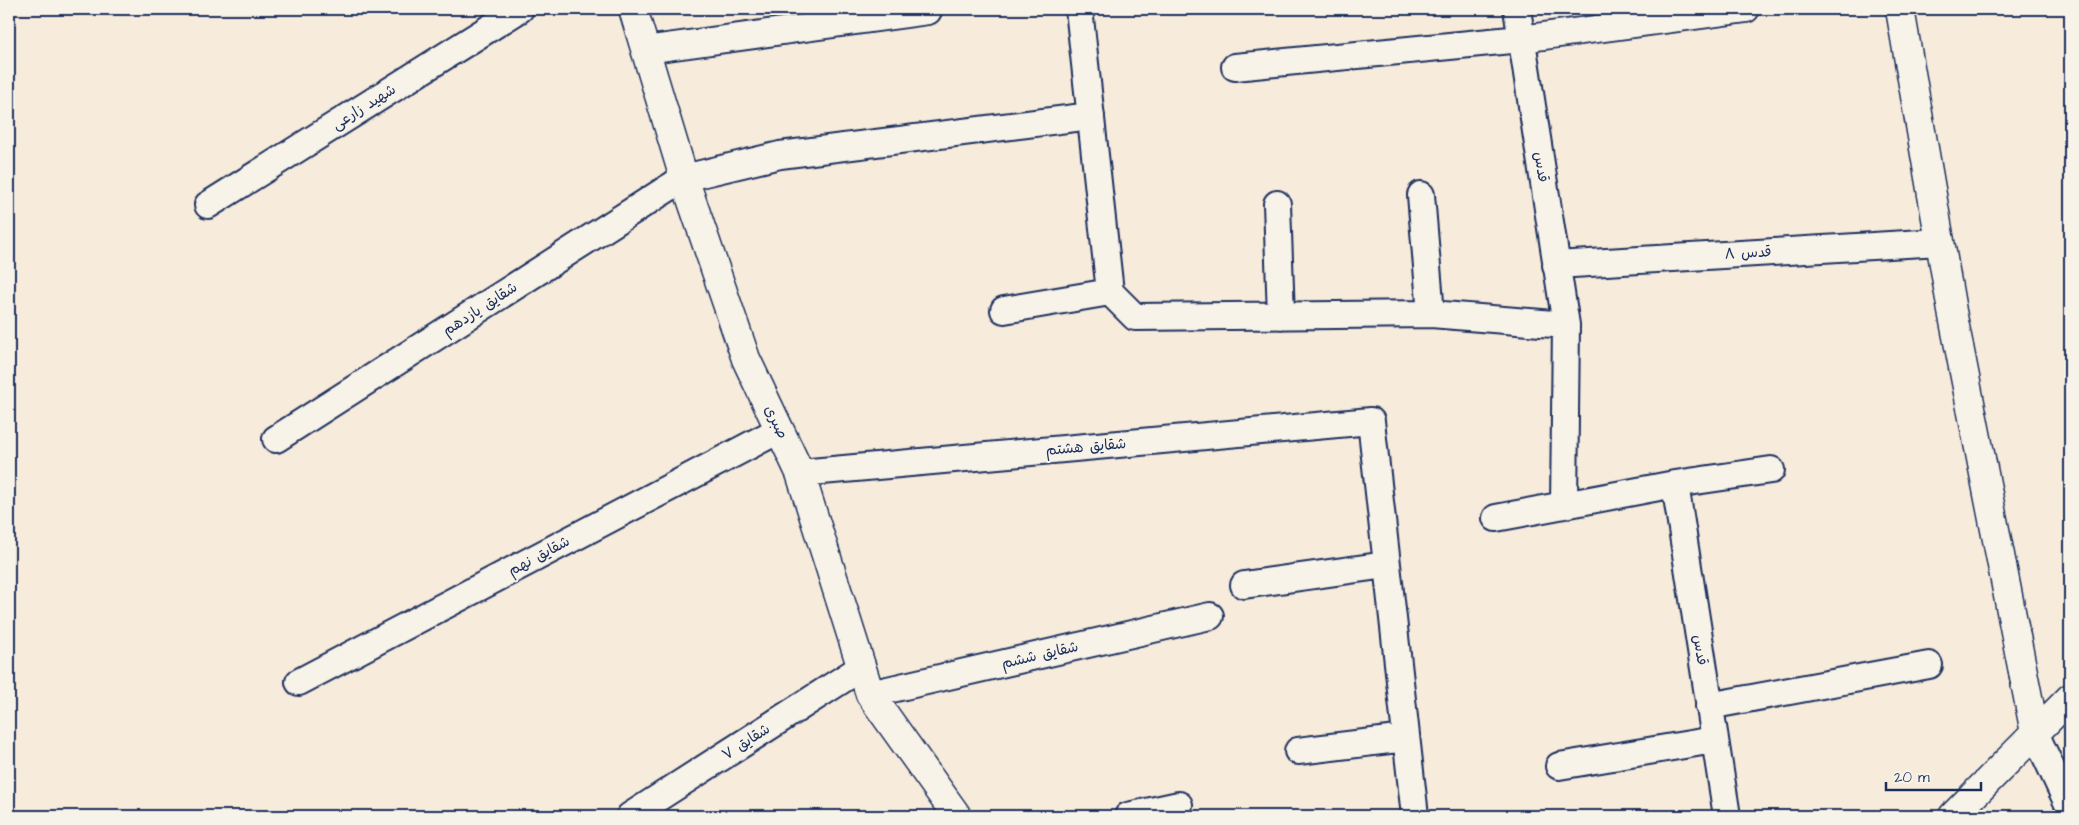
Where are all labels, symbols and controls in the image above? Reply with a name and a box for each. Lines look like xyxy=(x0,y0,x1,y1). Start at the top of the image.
street label: شهید زارعی xyxy=(328,79,400,135)
street label: قدس xyxy=(1528,150,1554,184)
street label: قدس ۸ xyxy=(1724,241,1772,265)
street label: شقایق یازدهم xyxy=(438,277,522,342)
street label: صبری xyxy=(759,402,793,442)
street label: شقایق هشتم xyxy=(1045,433,1127,462)
street label: شقایق نهم xyxy=(504,531,574,582)
street label: قدس xyxy=(1687,633,1713,667)
street label: شقایق ششم xyxy=(999,636,1081,675)
street label: شقایق ۷ xyxy=(718,719,774,765)
scale bar xyxy=(1886,760,1982,792)
text: 20 m xyxy=(1894,767,1930,788)

